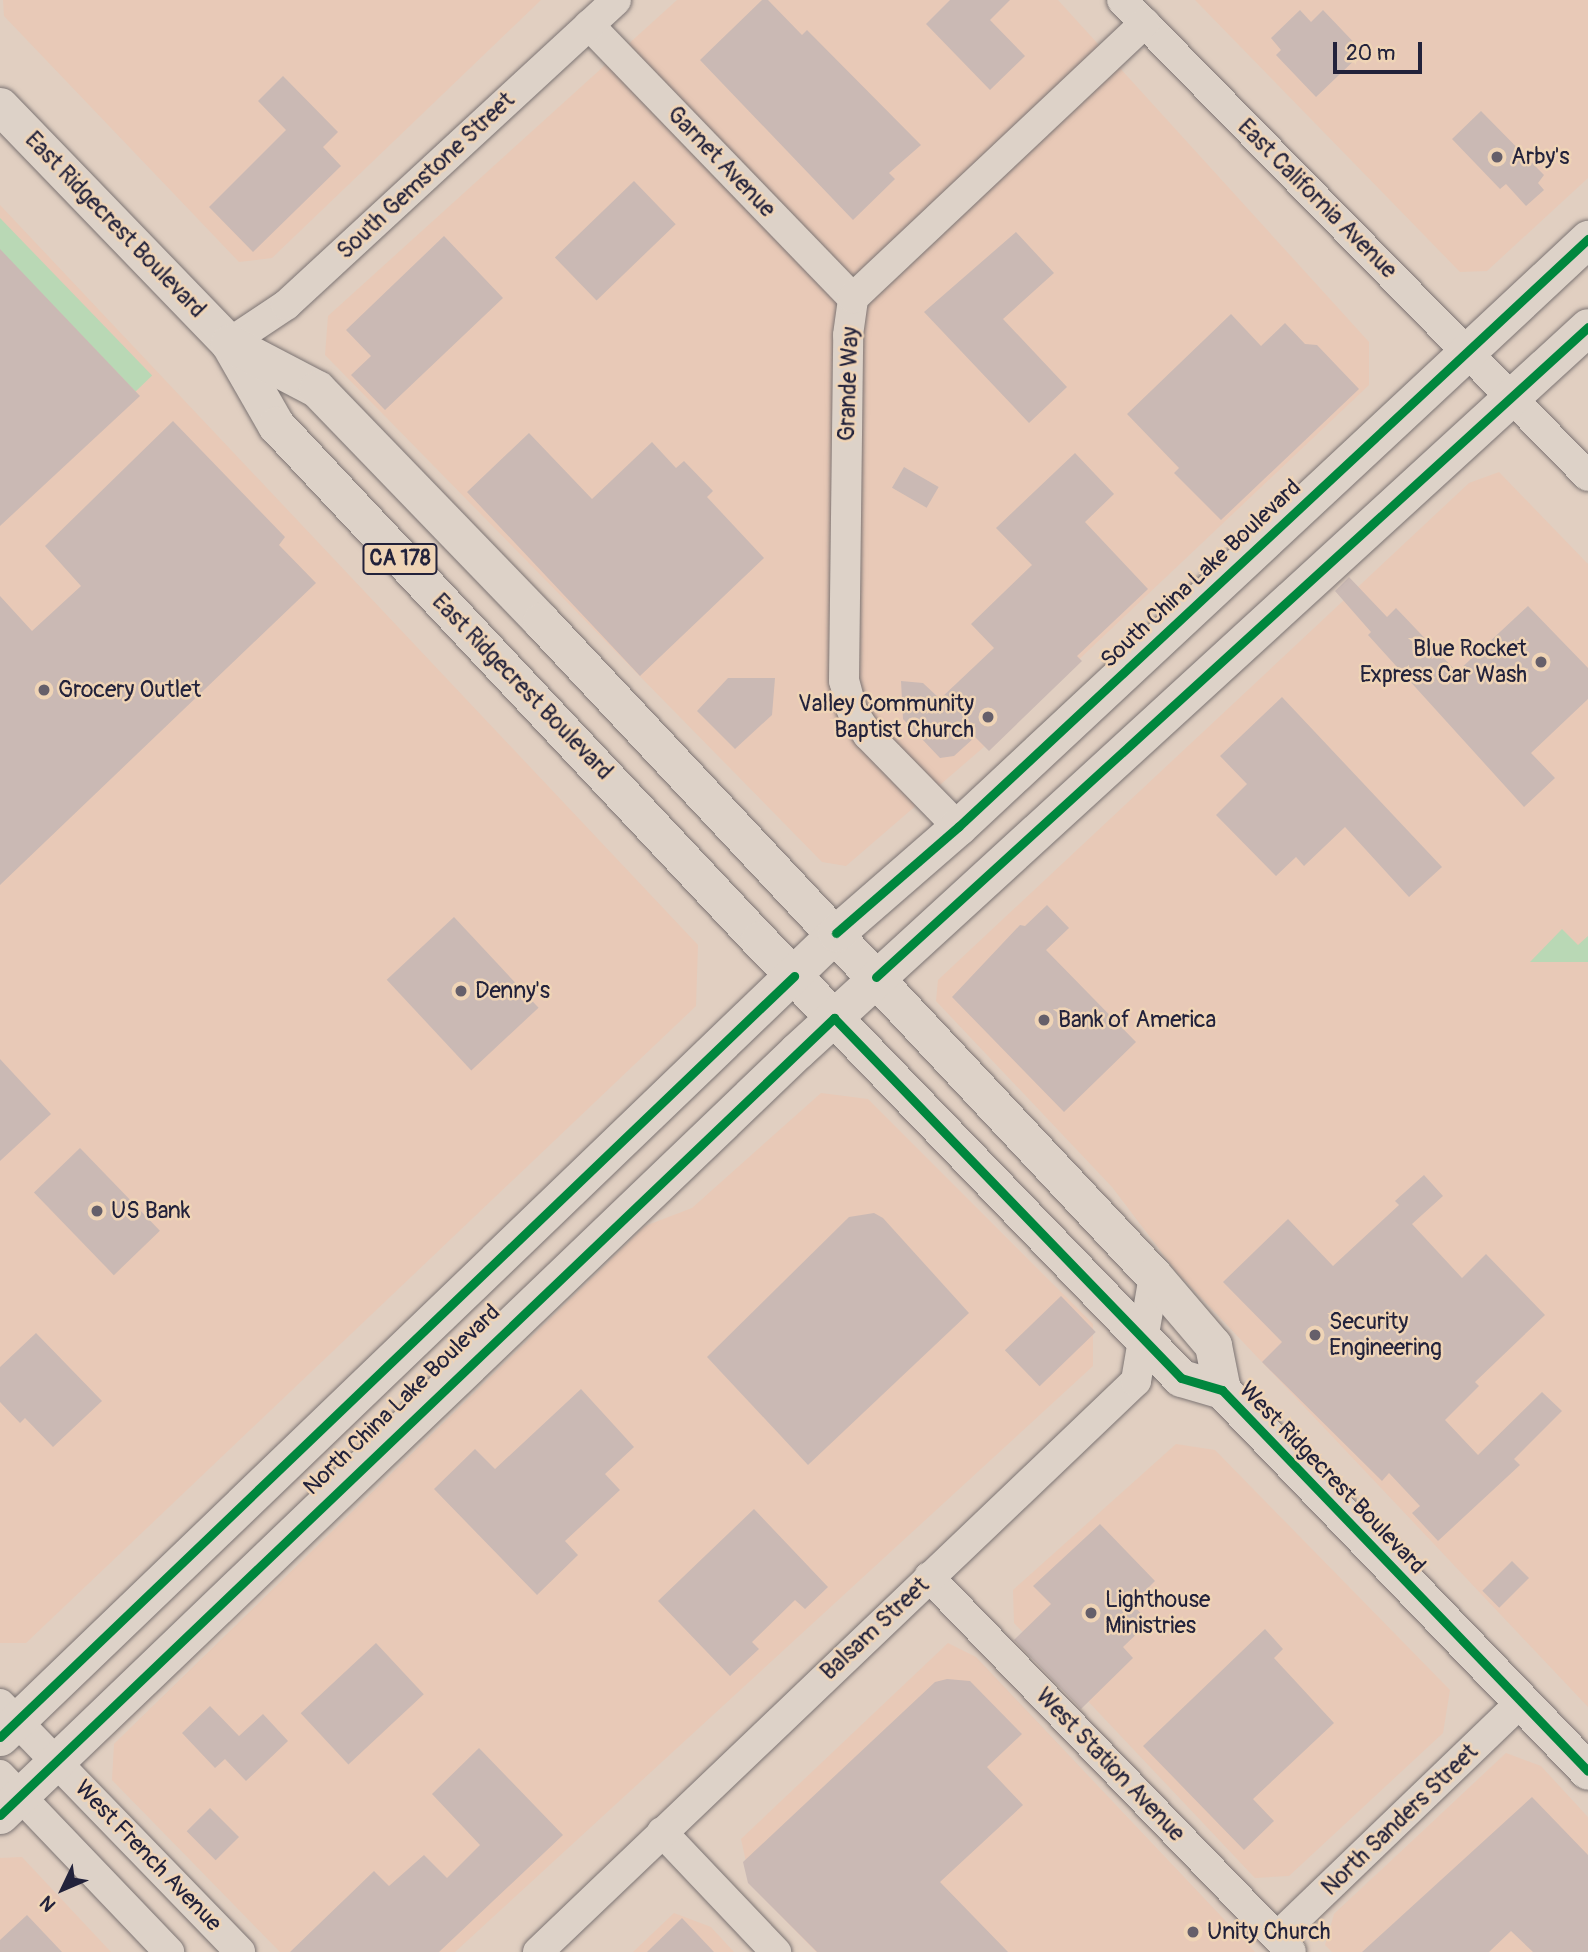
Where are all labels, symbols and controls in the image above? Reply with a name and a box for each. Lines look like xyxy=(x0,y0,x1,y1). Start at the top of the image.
scale bar xyxy=(1336,28,1425,72)
text: 20 m xyxy=(1346,40,1395,67)
street label: South Gemstone Street xyxy=(332,87,520,265)
street label: Garnet Avenue xyxy=(661,101,781,223)
street label: East California Avenue xyxy=(1232,114,1402,284)
street label: East Ridgecrest Boulevard xyxy=(19,126,211,324)
place label: Arby's xyxy=(1511,143,1570,171)
marker: Arby's xyxy=(1489,149,1505,165)
street label: Grande Way xyxy=(833,326,865,442)
street label: South China Lake Boulevard xyxy=(1095,474,1307,674)
road number: CA 178 xyxy=(362,542,438,576)
street label: East Ridgecrest Boulevard xyxy=(426,588,618,786)
place label: Blue Rocket Express Car Wash xyxy=(1360,635,1527,689)
marker: Blue Rocket Express Car Wash xyxy=(1533,654,1549,670)
place label: Grocery Outlet xyxy=(58,676,201,704)
marker: Grocery Outlet xyxy=(36,682,52,698)
place label: Valley Community Baptist Church xyxy=(798,690,974,744)
marker: Valley Community Baptist Church xyxy=(980,709,996,725)
place label: Denny's xyxy=(475,977,550,1005)
marker: Denny's xyxy=(453,983,469,999)
place label: Bank of America xyxy=(1058,1006,1216,1034)
marker: Bank of America xyxy=(1036,1012,1052,1028)
place label: US Bank xyxy=(111,1197,190,1225)
marker: US Bank xyxy=(89,1203,105,1219)
street label: North China Lake Boulevard xyxy=(298,1299,506,1501)
place label: Security Engineering xyxy=(1329,1308,1442,1362)
marker: Security Engineering xyxy=(1307,1327,1323,1343)
street label: West Ridgecrest Boulevard xyxy=(1233,1376,1431,1580)
street label: Balsam Street xyxy=(815,1572,935,1686)
place label: Lighthouse Ministries xyxy=(1105,1586,1210,1640)
marker: Lighthouse Ministries xyxy=(1083,1605,1099,1621)
street label: West Station Avenue xyxy=(1030,1683,1190,1847)
street label: North Sanders Street xyxy=(1316,1738,1484,1902)
street label: West French Avenue xyxy=(69,1775,227,1937)
north arrow xyxy=(28,1854,98,1924)
text: N xyxy=(35,1891,61,1917)
place label: Unity Church xyxy=(1207,1918,1331,1946)
marker: Unity Church xyxy=(1185,1924,1201,1940)

